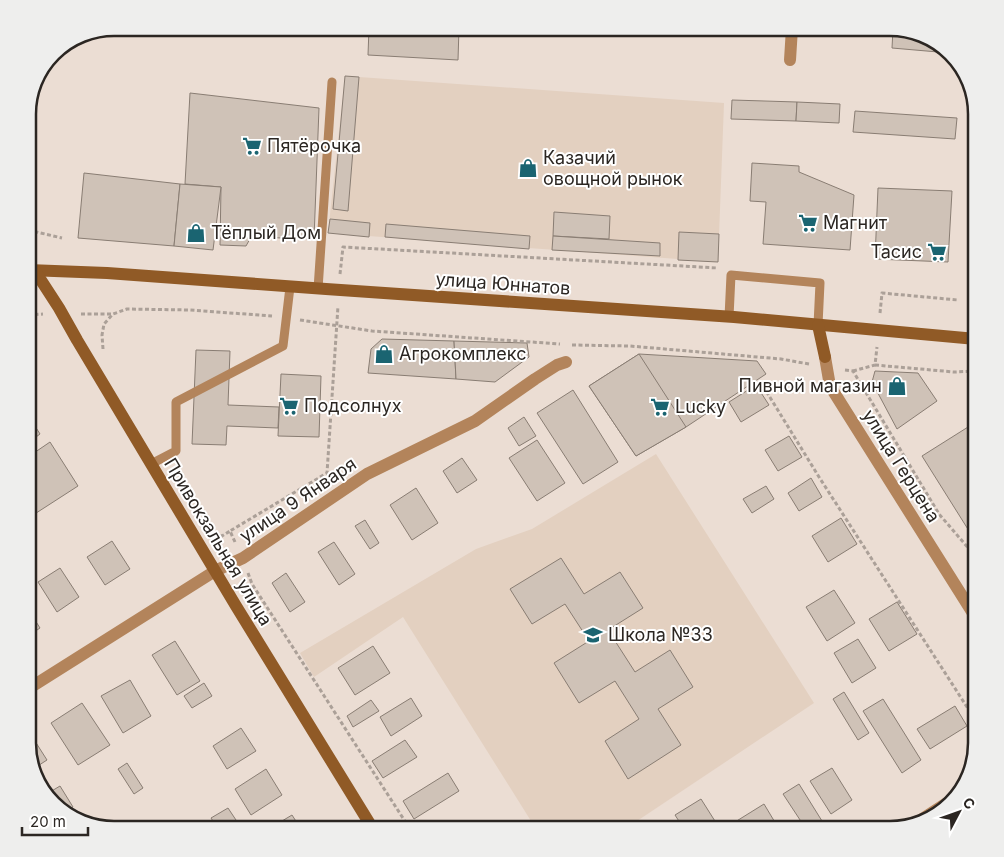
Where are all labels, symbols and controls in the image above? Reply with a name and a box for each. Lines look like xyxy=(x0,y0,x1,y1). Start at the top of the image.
supermarket icon: Пятёрочка xyxy=(241,135,263,157)
place label: Пятёрочка xyxy=(267,135,361,156)
place label: Казачий овощной рынок xyxy=(543,147,683,189)
shop icon: Казачий овощной рынок xyxy=(517,157,539,179)
supermarket icon: Магнит xyxy=(797,212,819,234)
place label: Магнит xyxy=(823,212,888,233)
shop icon: Тёплый Дом xyxy=(185,222,207,244)
place label: Тёплый Дом xyxy=(211,222,321,243)
place label: Тасис xyxy=(870,241,922,262)
supermarket icon: Тасис xyxy=(926,241,948,263)
street label: улица Юннатов xyxy=(435,268,571,299)
shop icon: Агрокомплекс xyxy=(373,343,395,365)
place label: Агрокомплекс xyxy=(399,343,526,364)
place label: Пивной магазин xyxy=(739,375,882,396)
shop icon: Пивной магазин xyxy=(886,375,908,397)
supermarket icon: Подсолнух xyxy=(278,395,300,417)
place label: Подсолнух xyxy=(304,395,402,416)
supermarket icon: Lucky xyxy=(649,396,671,418)
place label: Lucky xyxy=(675,396,726,417)
street label: улица Герцена xyxy=(858,406,944,526)
street label: улица 9 Января xyxy=(235,453,360,546)
street label: Привокзальная улица xyxy=(160,454,277,629)
school or university icon: Школа №33 xyxy=(582,624,604,646)
place label: Школа №33 xyxy=(608,624,713,645)
north arrow xyxy=(934,787,984,837)
text: С xyxy=(959,794,979,813)
scale bar xyxy=(22,804,89,836)
text: 20 m xyxy=(30,812,66,831)

